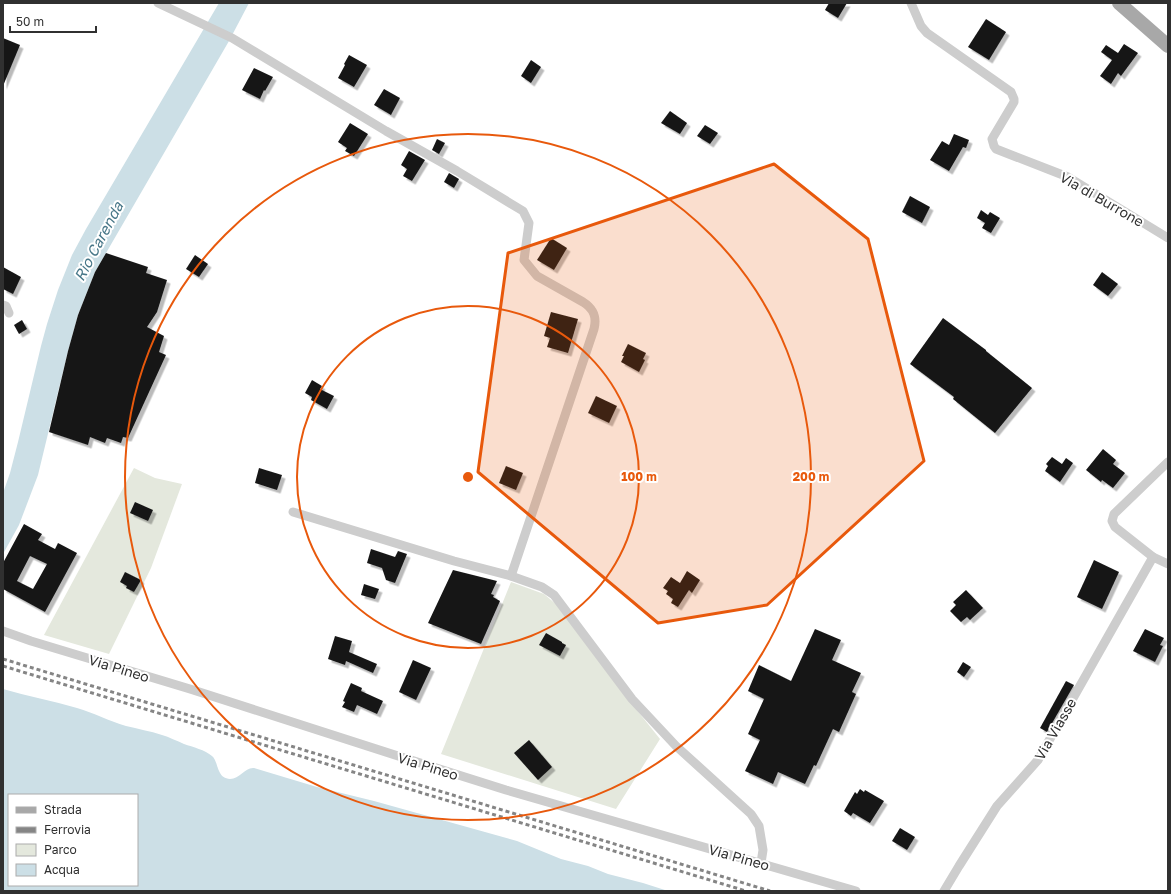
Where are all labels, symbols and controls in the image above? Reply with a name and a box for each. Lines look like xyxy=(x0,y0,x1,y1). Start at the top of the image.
scale bar xyxy=(10,8,96,34)
text: 50 m xyxy=(16,14,44,29)
street label: Via di Burrone xyxy=(1057,168,1147,230)
water label: Rio Carenda xyxy=(70,198,127,284)
text: 100 m xyxy=(621,469,657,484)
text: 200 m xyxy=(793,469,829,484)
centre of rings xyxy=(461,470,475,484)
street label: Via Pineo xyxy=(87,651,151,685)
street label: Via Viasse xyxy=(1031,695,1079,763)
street label: Via Pineo xyxy=(396,749,460,783)
legend xyxy=(8,794,138,886)
text: Strada xyxy=(44,802,82,817)
text: Ferrovia xyxy=(44,822,91,837)
street label: Via Pineo xyxy=(707,840,771,874)
text: Parco xyxy=(44,842,77,857)
text: Acqua xyxy=(44,862,80,877)

